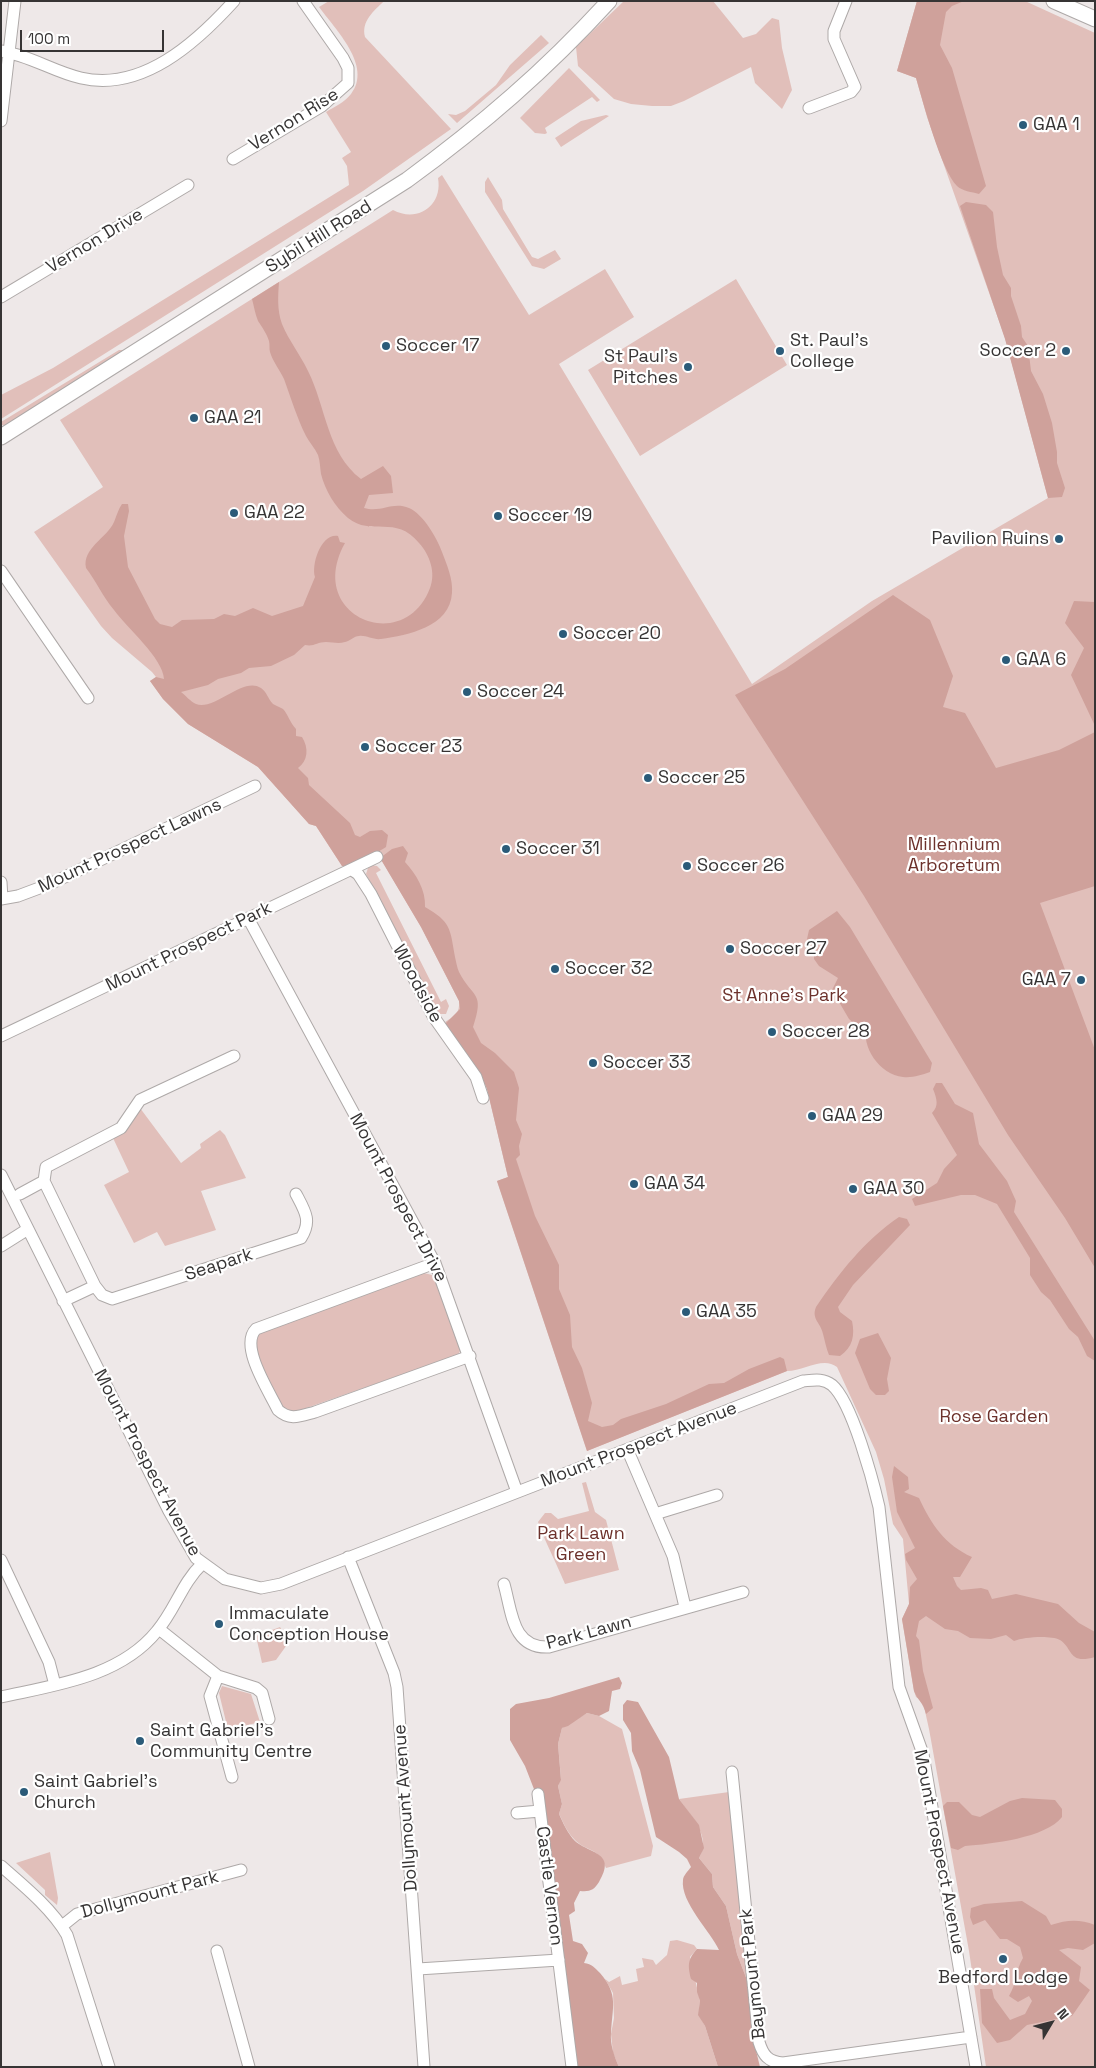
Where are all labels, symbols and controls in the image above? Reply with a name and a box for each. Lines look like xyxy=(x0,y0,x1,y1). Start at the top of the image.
scale bar xyxy=(22,20,166,52)
text: 100 m xyxy=(28,29,70,48)
street label: Vernon Rise xyxy=(245,84,343,156)
place label: GAA 1 xyxy=(1033,114,1080,136)
marker: GAA 1 xyxy=(1017,119,1029,131)
street label: Sybil Hill Road xyxy=(262,196,376,278)
street label: Vernon Drive xyxy=(43,204,147,278)
place label: St. Paul's College xyxy=(790,330,869,372)
place label: Soccer 17 xyxy=(396,335,479,357)
marker: Soccer 17 xyxy=(380,340,392,352)
place label: Soccer 2 xyxy=(979,340,1056,362)
marker: St. Paul's College xyxy=(774,345,786,357)
marker: Soccer 2 xyxy=(1060,345,1072,357)
place label: St Paul's Pitches xyxy=(604,346,678,388)
marker: St Paul's Pitches xyxy=(682,361,694,373)
place label: GAA 21 xyxy=(204,407,262,429)
marker: GAA 21 xyxy=(188,412,200,424)
place label: GAA 22 xyxy=(244,502,305,524)
place label: Soccer 19 xyxy=(508,505,592,527)
marker: GAA 22 xyxy=(228,507,240,519)
marker: Soccer 19 xyxy=(492,510,504,522)
place label: Pavilion Ruins xyxy=(931,528,1049,550)
marker: Pavilion Ruins xyxy=(1053,533,1065,545)
place label: Soccer 20 xyxy=(573,623,661,645)
marker: Soccer 20 xyxy=(557,628,569,640)
place label: GAA 6 xyxy=(1016,649,1066,671)
marker: GAA 6 xyxy=(1000,654,1012,666)
place label: Soccer 24 xyxy=(477,681,564,703)
marker: Soccer 24 xyxy=(461,686,473,698)
place label: Soccer 23 xyxy=(375,736,462,758)
marker: Soccer 23 xyxy=(359,741,371,753)
place label: Soccer 25 xyxy=(658,767,745,789)
marker: Soccer 25 xyxy=(642,772,654,784)
street label: Mount Prospect Lawns xyxy=(35,794,225,898)
park label: Millennium Arboretum xyxy=(908,834,1000,876)
place label: Soccer 31 xyxy=(516,838,600,860)
marker: Soccer 31 xyxy=(500,843,512,855)
place label: Soccer 26 xyxy=(697,855,785,877)
marker: Soccer 26 xyxy=(681,860,693,872)
street label: Mount Prospect Park xyxy=(102,897,276,997)
place label: Soccer 27 xyxy=(740,938,827,960)
street label: Woodside xyxy=(387,941,447,1027)
marker: Soccer 27 xyxy=(724,943,736,955)
place label: Soccer 32 xyxy=(565,958,652,980)
marker: Soccer 32 xyxy=(549,963,561,975)
place label: GAA 7 xyxy=(1022,969,1071,991)
marker: GAA 7 xyxy=(1075,974,1087,986)
park label: St Anne's Park xyxy=(722,985,846,1007)
place label: Soccer 28 xyxy=(782,1021,870,1043)
marker: Soccer 28 xyxy=(766,1026,778,1038)
place label: Soccer 33 xyxy=(603,1052,690,1074)
marker: Soccer 33 xyxy=(587,1057,599,1069)
place label: GAA 29 xyxy=(822,1105,883,1127)
street label: Mount Prospect Drive xyxy=(344,1110,452,1286)
marker: GAA 29 xyxy=(806,1110,818,1122)
place label: GAA 34 xyxy=(644,1173,705,1195)
marker: GAA 34 xyxy=(628,1178,640,1190)
place label: GAA 30 xyxy=(863,1178,925,1200)
marker: GAA 30 xyxy=(847,1183,859,1195)
street label: Seapark xyxy=(182,1244,256,1286)
place label: GAA 35 xyxy=(696,1301,757,1323)
marker: GAA 35 xyxy=(680,1306,692,1318)
street label: Mount Prospect Avenue xyxy=(89,1366,205,1560)
street label: Mount Prospect Avenue xyxy=(538,1398,740,1492)
park label: Rose Garden xyxy=(939,1406,1049,1428)
park label: Park Lawn Green xyxy=(537,1523,625,1566)
place label: Immaculate Conception House xyxy=(229,1603,389,1646)
street label: Park Lawn xyxy=(544,1611,634,1655)
marker: Immaculate Conception House xyxy=(213,1618,225,1630)
place label: Saint Gabriel's Community Centre xyxy=(150,1720,312,1762)
street label: Dollymount Avenue xyxy=(389,1724,423,1892)
marker: Saint Gabriel's Community Centre xyxy=(134,1735,146,1747)
street label: Mount Prospect Avenue xyxy=(909,1748,969,1956)
place label: Saint Gabriel's Church xyxy=(34,1771,158,1814)
marker: Saint Gabriel's Church xyxy=(18,1786,30,1798)
street label: Castle Vernon xyxy=(531,1825,567,1947)
street label: Dollymount Park xyxy=(79,1866,221,1924)
street label: Baymount Park xyxy=(735,1907,771,2041)
marker: Bedford Lodge xyxy=(997,1953,1009,1965)
place label: Bedford Lodge xyxy=(938,1967,1068,1989)
north arrow xyxy=(1026,1998,1076,2048)
text: N xyxy=(1053,2005,1073,2023)

